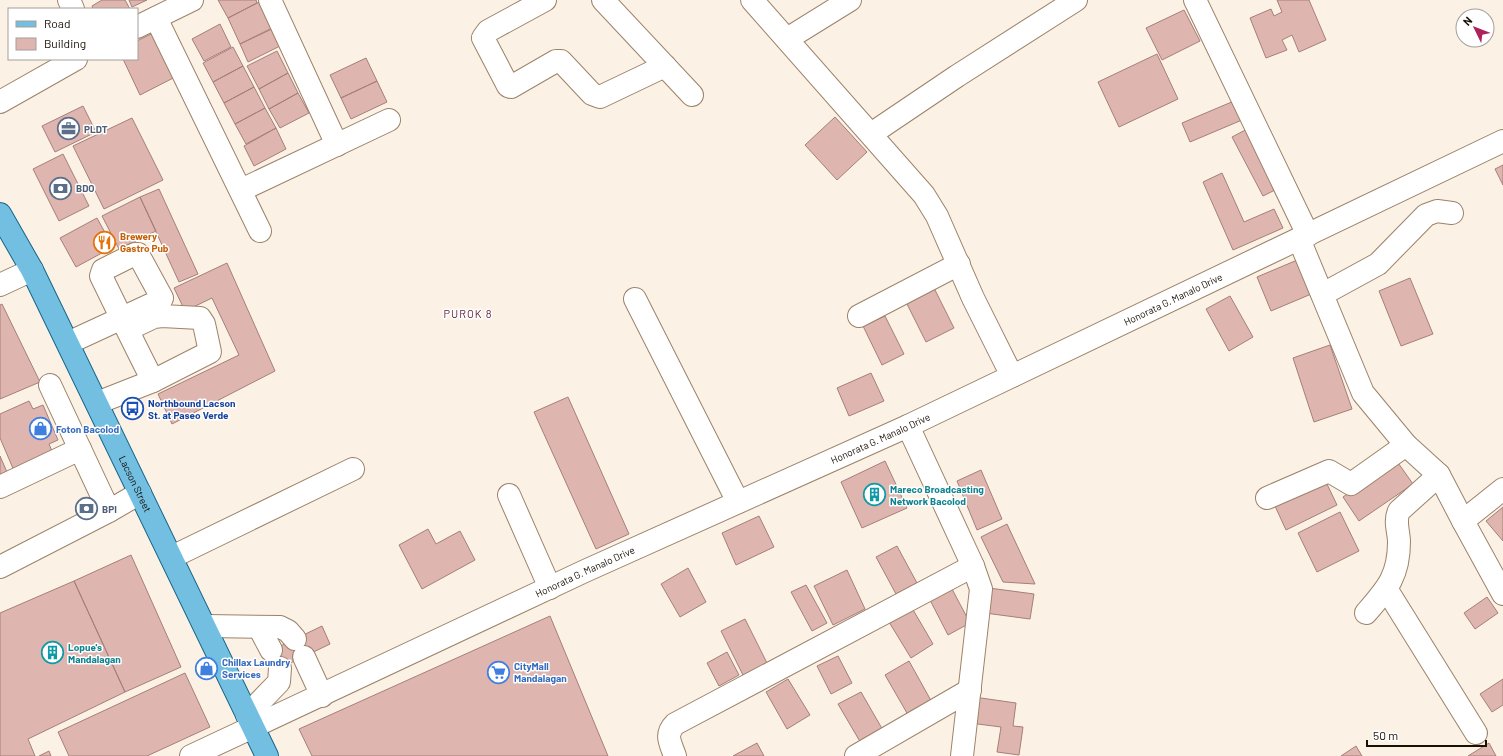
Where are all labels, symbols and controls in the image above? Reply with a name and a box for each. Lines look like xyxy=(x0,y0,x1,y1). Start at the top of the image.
legend xyxy=(8,8,138,60)
north arrow xyxy=(1455,8,1495,48)
text: N xyxy=(1460,14,1475,28)
text: Road xyxy=(44,16,71,30)
text: Building xyxy=(44,36,86,50)
office icon: PLDT xyxy=(56,116,82,142)
place label: PLDT xyxy=(84,123,108,135)
bank icon: BDO xyxy=(48,175,74,201)
place label: BDO xyxy=(76,182,95,194)
restaurant icon: Brewery Gastro Pub xyxy=(92,229,118,255)
place label: Brewery Gastro Pub xyxy=(120,230,169,254)
street label: Honorata G. Manalo Drive xyxy=(1122,270,1224,328)
district label: PUROK 8 xyxy=(444,307,492,320)
bus stop icon: Northbound Lacson St. at Paseo Verde xyxy=(119,396,145,422)
place label: Northbound Lacson St. at Paseo Verde xyxy=(148,397,236,421)
street label: Honorata G. Manalo Drive xyxy=(829,410,932,466)
shop icon: Foton Bacolod xyxy=(28,416,54,442)
place label: Foton Bacolod xyxy=(56,423,120,435)
street label: Lacson Street xyxy=(117,454,154,514)
building icon: Mareco Broadcasting Network Bacolod xyxy=(861,482,887,508)
place label: Mareco Broadcasting Network Bacolod xyxy=(890,483,984,507)
bank icon: BPI xyxy=(73,496,99,522)
place label: BPI xyxy=(102,503,117,515)
street label: Honorata G. Manalo Drive xyxy=(533,544,636,599)
building icon: Lopue's Mandalagan xyxy=(40,640,66,666)
place label: Lopue's Mandalagan xyxy=(68,641,121,665)
shop icon: Chillax Laundry Services xyxy=(194,655,220,681)
place label: Chillax Laundry Services xyxy=(222,656,290,680)
supermarket icon: CityMall Mandalagan xyxy=(486,659,512,685)
place label: CityMall Mandalagan xyxy=(514,660,567,684)
scale bar xyxy=(1367,722,1486,748)
text: 50 m xyxy=(1373,728,1398,742)

